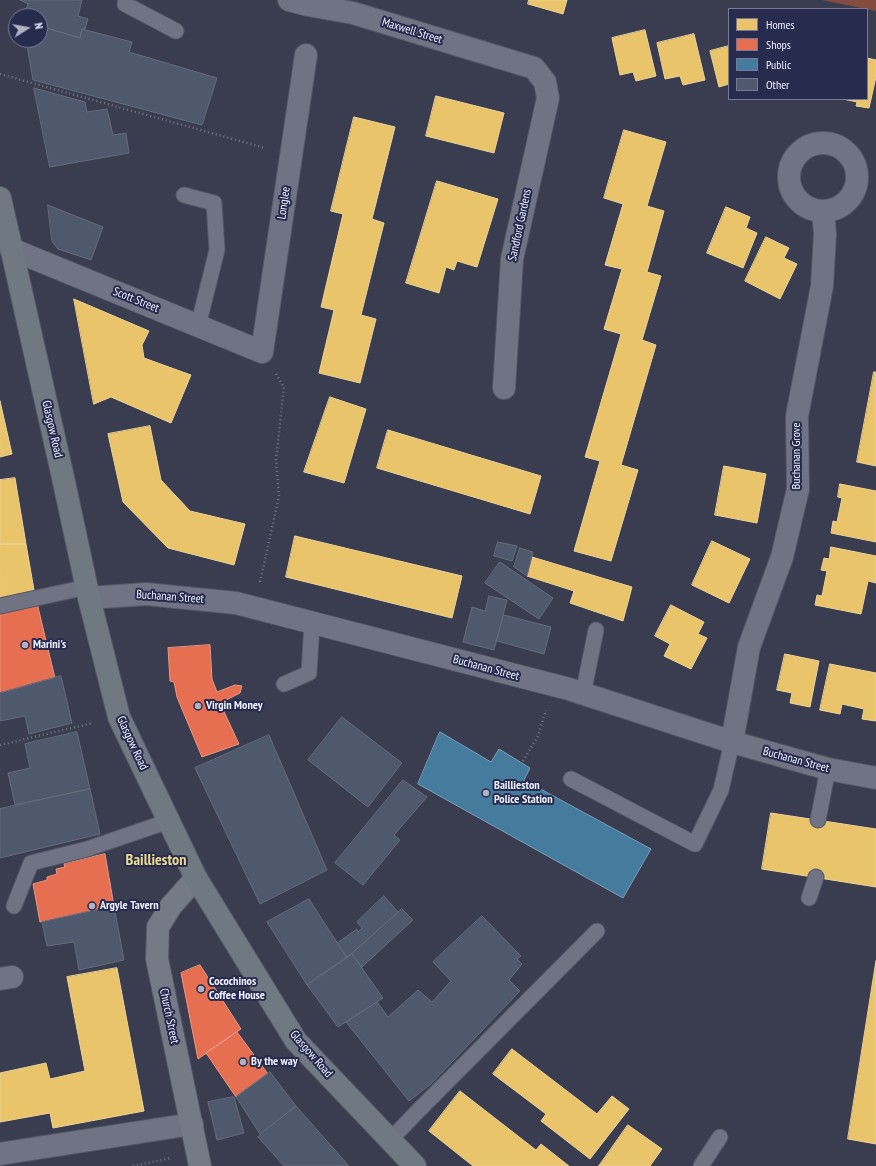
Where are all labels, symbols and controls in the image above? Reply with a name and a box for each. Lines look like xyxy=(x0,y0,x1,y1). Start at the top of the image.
north arrow xyxy=(8,8,48,48)
legend xyxy=(728,8,868,100)
street label: Maxwell Street xyxy=(380,15,444,47)
text: Homes xyxy=(766,17,794,32)
text: N xyxy=(31,22,46,30)
text: Shops xyxy=(766,37,791,52)
text: Public xyxy=(766,57,791,72)
text: Other xyxy=(766,77,789,92)
street label: Longlee xyxy=(275,186,293,220)
street label: Sandford Gardens xyxy=(505,188,535,262)
street label: Scott Street xyxy=(111,284,161,316)
street label: Glasgow Road xyxy=(38,399,66,459)
street label: Buchanan Grove xyxy=(790,423,804,489)
street label: Buchanan Street xyxy=(136,587,204,607)
place label: Marini's xyxy=(33,638,66,652)
marker: Marini's xyxy=(20,640,30,650)
street label: Buchanan Street xyxy=(451,652,521,684)
place label: Virgin Money xyxy=(206,699,263,713)
marker: Virgin Money xyxy=(193,701,203,711)
street label: Glasgow Road xyxy=(113,714,151,772)
street label: Buchanan Street xyxy=(761,744,831,776)
place label: Baillieston Police Station xyxy=(494,779,553,807)
marker: Baillieston Police Station xyxy=(481,788,491,798)
district label: Baillieston xyxy=(126,850,186,870)
place label: Argyle Tavern xyxy=(100,899,159,913)
marker: Argyle Tavern xyxy=(87,901,97,911)
place label: Cocochinos Coffee House xyxy=(209,975,265,1003)
marker: Cocochinos Coffee House xyxy=(196,984,206,994)
street label: Church Street xyxy=(156,987,182,1045)
street label: Glasgow Road xyxy=(287,1027,335,1081)
place label: By the way xyxy=(251,1055,298,1069)
marker: By the way xyxy=(238,1057,248,1067)

